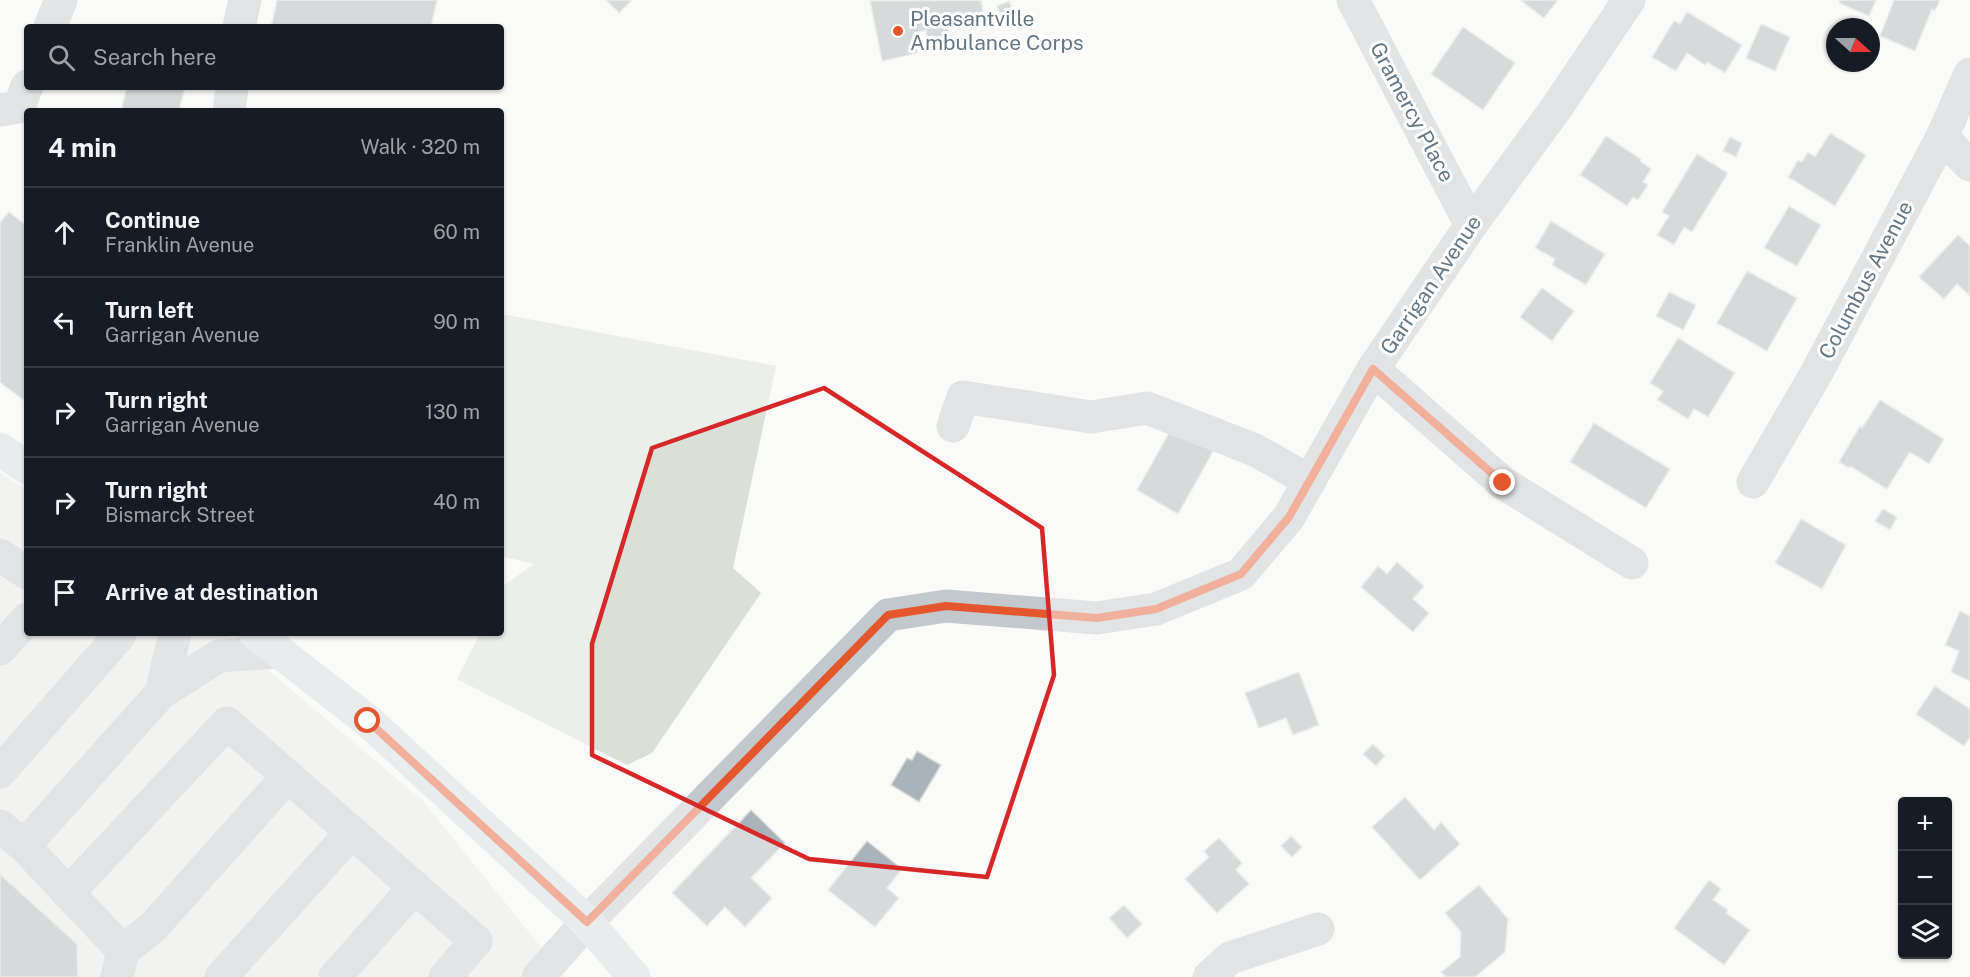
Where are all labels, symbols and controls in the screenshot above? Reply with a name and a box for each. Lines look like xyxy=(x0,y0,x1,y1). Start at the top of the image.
place label: Pleasantville Ambulance Corps xyxy=(910,6,1084,55)
north arrow xyxy=(1826,18,1880,72)
search box xyxy=(24,24,504,90)
marker: Pleasantville Ambulance Corps xyxy=(891,24,905,38)
street label: Gramercy Place xyxy=(1365,37,1460,186)
icon: search xyxy=(45,41,78,74)
text: Search here xyxy=(93,44,217,70)
text: 4 min xyxy=(48,132,117,163)
text: Walk · 320 m xyxy=(360,135,480,159)
street label: Columbus Avenue xyxy=(1813,197,1918,363)
text: Continue xyxy=(105,207,200,233)
street label: Garrigan Avenue xyxy=(1375,210,1486,359)
icon: ahead xyxy=(48,216,81,249)
text: 60 m xyxy=(433,220,480,244)
text: Franklin Avenue xyxy=(105,233,254,257)
text: Turn left xyxy=(105,297,194,323)
icon: left xyxy=(48,306,81,339)
text: 90 m xyxy=(433,310,480,334)
text: Garrigan Avenue xyxy=(105,323,260,347)
text: Turn right xyxy=(105,387,208,413)
icon: right xyxy=(48,396,81,429)
text: 130 m xyxy=(425,400,480,424)
text: Garrigan Avenue xyxy=(105,413,260,437)
route end xyxy=(1489,469,1515,495)
text: Turn right xyxy=(105,477,208,503)
icon: right xyxy=(48,486,81,519)
text: 40 m xyxy=(433,490,480,514)
text: Bismarck Street xyxy=(105,503,255,527)
icon: arrive xyxy=(48,576,81,609)
text: Arrive at destination xyxy=(105,579,318,605)
route start xyxy=(354,707,380,733)
map controls xyxy=(1898,797,1952,959)
button: + xyxy=(1898,797,1952,851)
button: − xyxy=(1898,851,1952,905)
button: layers xyxy=(1898,905,1952,959)

